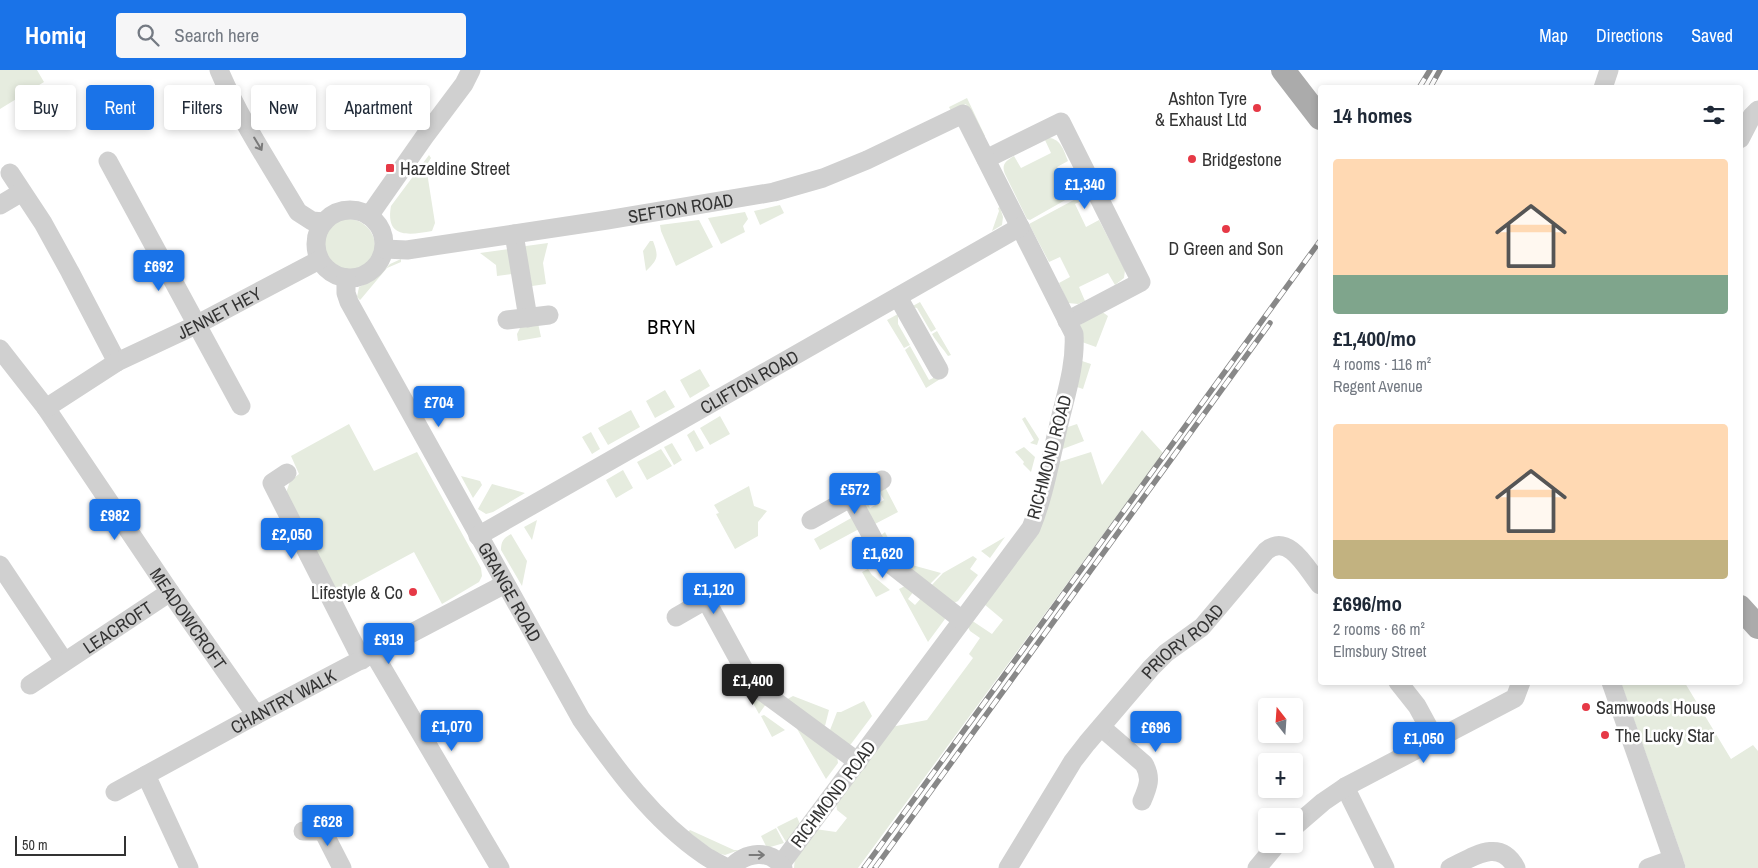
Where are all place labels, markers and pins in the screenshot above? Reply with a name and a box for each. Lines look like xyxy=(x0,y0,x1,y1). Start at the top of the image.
place label: Ashton Tyre & Exhaust Ltd xyxy=(1155,86,1247,132)
marker: Ashton Tyre & Exhaust Ltd xyxy=(1251,102,1263,114)
place label: Bridgestone xyxy=(1202,147,1282,172)
marker: Bridgestone xyxy=(1186,153,1198,165)
place label: Hazeldine Street xyxy=(400,156,510,181)
marker: Hazeldine Street xyxy=(384,162,396,174)
pin: £1,340 xyxy=(1044,168,1126,210)
marker: D Green and Son xyxy=(1220,223,1232,235)
place label: D Green and Son xyxy=(1169,236,1283,261)
pin: £692 xyxy=(129,250,189,292)
pin: £704 xyxy=(409,386,469,428)
pin: £572 xyxy=(825,472,885,515)
pin: £982 xyxy=(85,498,145,541)
pin: £2,050 xyxy=(251,518,333,560)
pin: £1,620 xyxy=(842,536,924,579)
pin: £1,120 xyxy=(673,572,755,615)
place label: Lifestyle & Co xyxy=(311,580,403,605)
marker: Lifestyle & Co xyxy=(407,586,419,598)
pin: £919 xyxy=(359,622,419,665)
pin: £1,400 xyxy=(712,664,794,706)
place label: Samwoods House xyxy=(1596,695,1716,720)
marker: Samwoods House xyxy=(1580,701,1592,713)
pin: £1,070 xyxy=(411,710,493,752)
pin: £696 xyxy=(1126,710,1186,753)
pin: £1,050 xyxy=(1383,722,1465,764)
place label: The Lucky Star xyxy=(1615,723,1714,748)
marker: The Lucky Star xyxy=(1599,729,1611,741)
pin: £628 xyxy=(298,804,358,847)

